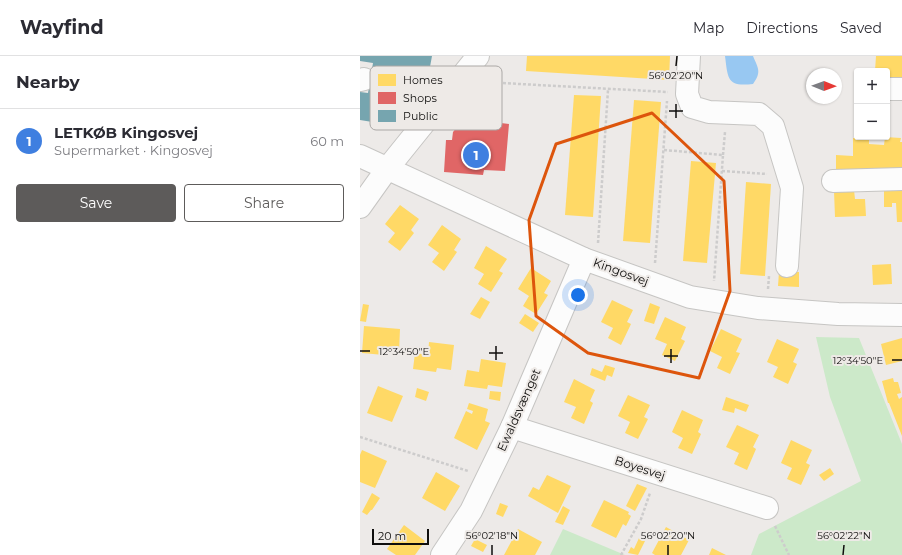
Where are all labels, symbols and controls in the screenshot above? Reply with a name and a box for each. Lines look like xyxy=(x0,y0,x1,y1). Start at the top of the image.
text: Wayfind xyxy=(20,16,104,39)
text: Map xyxy=(693,19,724,37)
text: Directions xyxy=(746,19,818,37)
text: Saved xyxy=(840,19,882,37)
legend xyxy=(370,66,502,130)
north arrow xyxy=(806,68,842,104)
map controls xyxy=(854,68,890,140)
button: + xyxy=(854,68,890,104)
text: 56°02'20"N xyxy=(649,69,703,82)
text: Nearby xyxy=(16,72,80,92)
text: Homes xyxy=(403,73,443,87)
text: Shops xyxy=(403,91,438,105)
button: − xyxy=(854,104,890,140)
text: Public xyxy=(403,109,438,123)
text: LETKØB Kingosvej xyxy=(54,123,198,142)
text: 1 xyxy=(26,133,32,149)
text: 60 m xyxy=(310,133,344,149)
pin: 1 xyxy=(463,140,489,170)
text: Supermarket · Kingosvej xyxy=(54,142,213,158)
button: Save xyxy=(16,184,176,222)
button: Share xyxy=(184,184,344,222)
street label: Kingosvej xyxy=(591,255,651,289)
your location xyxy=(568,285,588,305)
text: 12°34'50"E xyxy=(379,345,430,358)
text: 12°34'50"E xyxy=(833,354,884,367)
street label: Ewaldsvænget xyxy=(494,366,544,453)
street label: Boyesvej xyxy=(613,452,667,483)
scale bar xyxy=(372,527,429,546)
text: 20 m xyxy=(378,529,406,543)
text: 56°02'18"N xyxy=(466,529,518,542)
text: 56°02'20"N xyxy=(641,529,695,542)
text: 56°02'22"N xyxy=(817,529,871,542)

